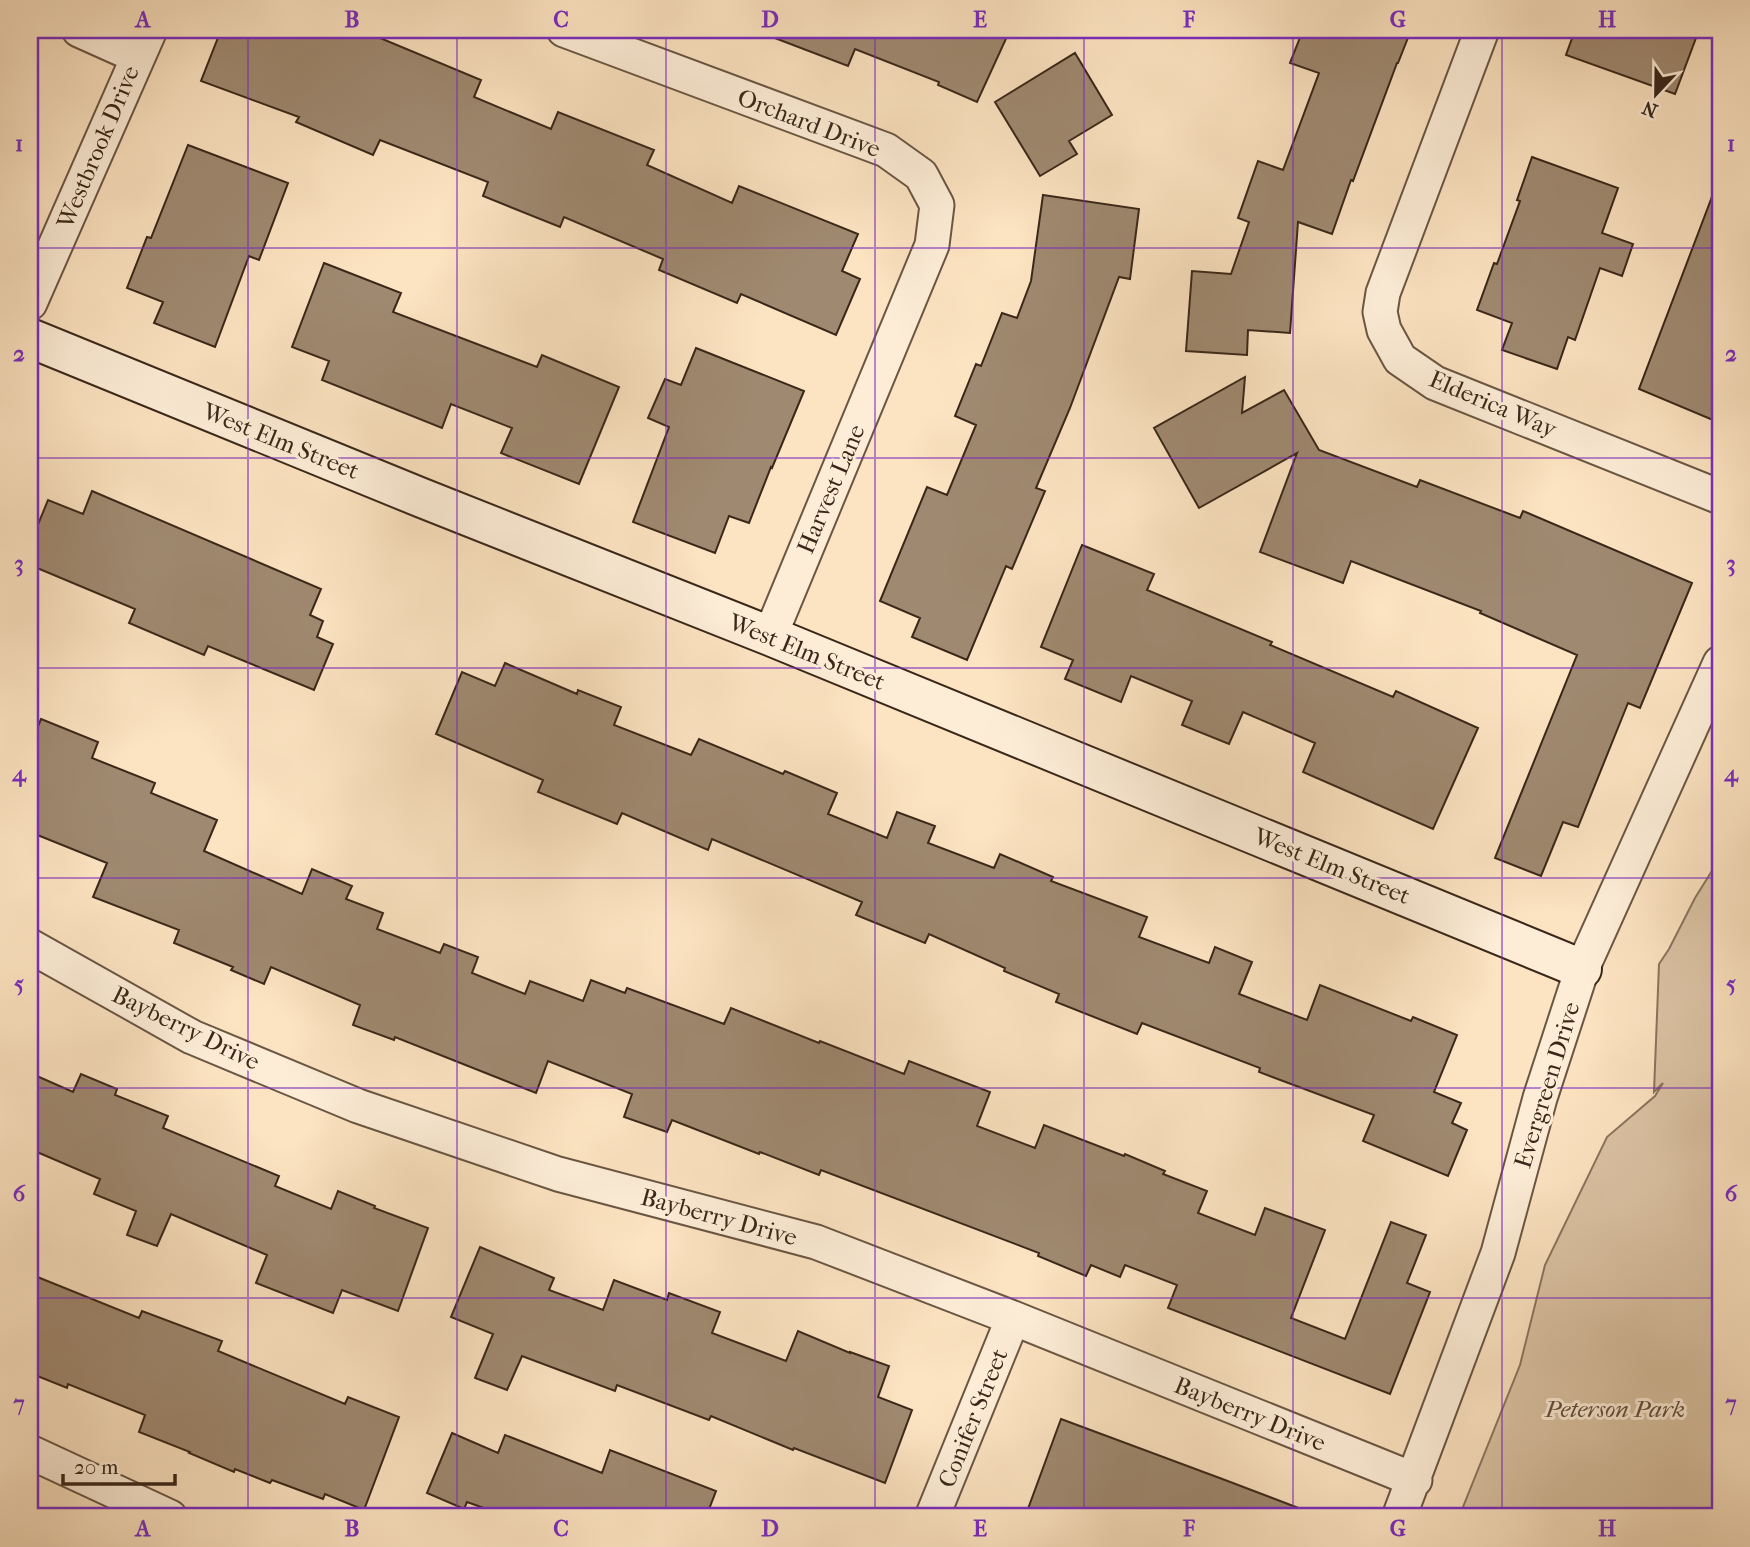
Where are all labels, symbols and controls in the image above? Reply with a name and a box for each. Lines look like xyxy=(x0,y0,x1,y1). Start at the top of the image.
text: A xyxy=(134,6,152,33)
text: B xyxy=(345,6,360,33)
text: C xyxy=(553,6,569,33)
text: D xyxy=(761,6,779,33)
text: E xyxy=(973,6,987,33)
text: F xyxy=(1182,6,1196,33)
text: G xyxy=(1390,6,1406,33)
text: H xyxy=(1598,6,1616,33)
north arrow xyxy=(1620,60,1690,130)
street label: Westbrook Drive xyxy=(51,61,145,234)
street label: Orchard Drive xyxy=(734,83,885,163)
text: N xyxy=(1639,96,1661,122)
text: 1 xyxy=(15,130,23,157)
text: 1 xyxy=(1727,130,1735,157)
text: 2 xyxy=(13,340,25,367)
text: 2 xyxy=(1725,340,1737,367)
street label: Elderica Way xyxy=(1425,365,1562,444)
street label: West Elm Street xyxy=(198,397,364,485)
street label: Harvest Lane xyxy=(791,420,871,558)
text: 3 xyxy=(14,550,24,577)
text: 3 xyxy=(1726,550,1736,577)
street label: West Elm Street xyxy=(724,608,890,696)
text: 4 xyxy=(11,760,27,787)
text: 4 xyxy=(1723,760,1739,787)
street label: West Elm Street xyxy=(1249,822,1415,910)
text: 5 xyxy=(14,970,24,997)
text: 5 xyxy=(1726,970,1736,997)
street label: Bayberry Drive xyxy=(108,980,264,1076)
street label: Evergreen Drive xyxy=(1508,998,1586,1171)
text: 6 xyxy=(13,1180,26,1207)
text: 6 xyxy=(1725,1180,1738,1207)
street label: Bayberry Drive xyxy=(638,1183,800,1251)
street label: Conifer Street xyxy=(932,1344,1014,1492)
street label: Bayberry Drive xyxy=(1170,1371,1330,1457)
text: 7 xyxy=(12,1390,25,1417)
text: 7 xyxy=(1724,1390,1737,1417)
park label: Peterson Park xyxy=(1544,1395,1685,1423)
scale bar xyxy=(63,1442,175,1486)
text: 20 m xyxy=(74,1455,119,1479)
text: A xyxy=(134,1515,152,1542)
text: B xyxy=(345,1515,360,1542)
text: C xyxy=(553,1515,569,1542)
text: D xyxy=(761,1515,779,1542)
text: E xyxy=(973,1515,987,1542)
text: F xyxy=(1182,1515,1196,1542)
text: G xyxy=(1390,1515,1406,1542)
text: H xyxy=(1598,1515,1616,1542)

